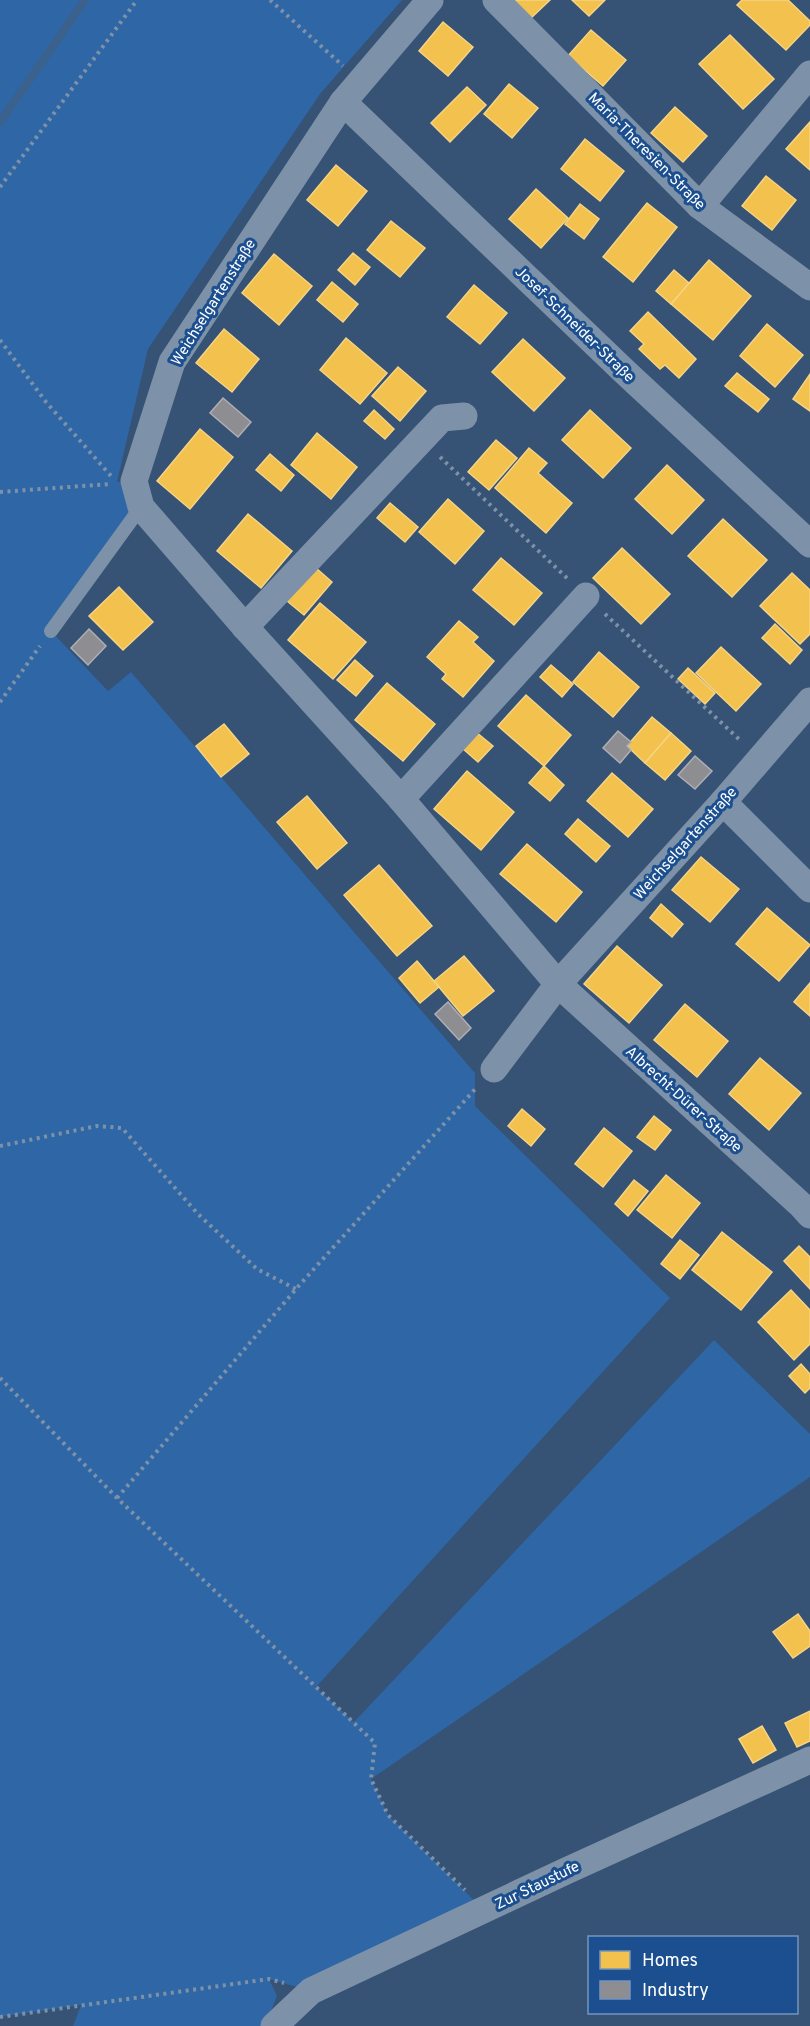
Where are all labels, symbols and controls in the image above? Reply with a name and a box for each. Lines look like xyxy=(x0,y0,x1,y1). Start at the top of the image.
street label: Maria-Theresien-Straße xyxy=(583,89,709,215)
street label: Weichselgartenstraße xyxy=(168,236,261,370)
street label: Josef-Schneider-Straße xyxy=(510,263,638,387)
street label: Weichselgartenstraße xyxy=(630,784,742,904)
street label: Albrecht-Dürer-Straße xyxy=(621,1043,745,1157)
street label: Zur Staustufe xyxy=(492,1858,583,1915)
legend xyxy=(588,1936,798,2014)
text: Homes xyxy=(642,1950,698,1973)
text: Industry xyxy=(642,1980,709,2003)

